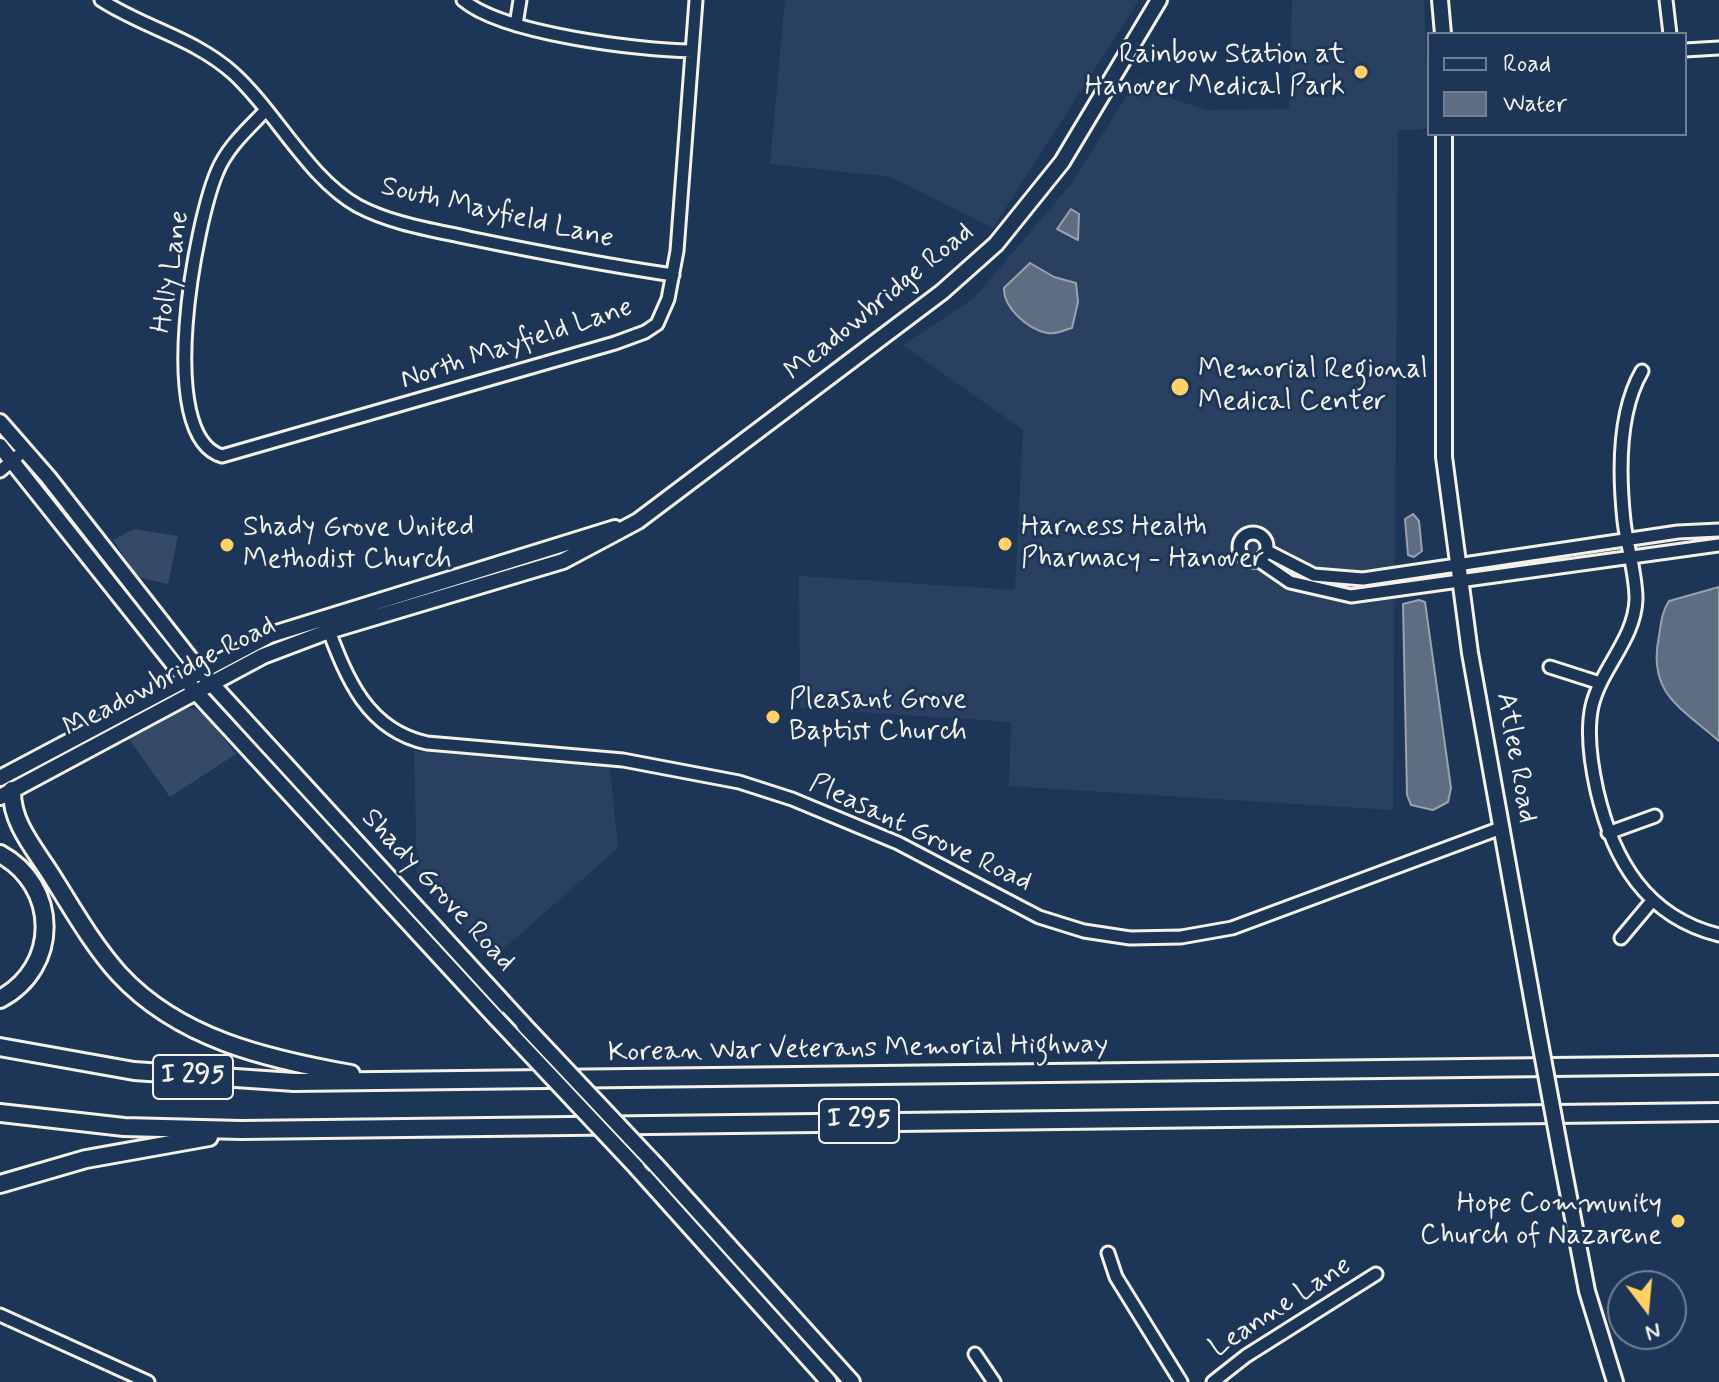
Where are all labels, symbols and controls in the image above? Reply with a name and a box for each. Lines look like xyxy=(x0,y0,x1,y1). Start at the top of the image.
legend xyxy=(1427,32,1687,136)
place label: Rainbow Station at Hanover Medical Park xyxy=(1085,39,1345,105)
text: Road xyxy=(1503,49,1551,80)
marker: Rainbow Station at Hanover Medical Park xyxy=(1352,63,1370,81)
text: Water xyxy=(1503,89,1567,120)
street label: South Mayfield Lane xyxy=(377,171,617,257)
street label: Holly Lane xyxy=(146,208,198,336)
street label: Meadowbridge Road xyxy=(779,216,981,390)
street label: North Mayfield Lane xyxy=(397,292,637,398)
place label: Memorial Regional Medical Center xyxy=(1198,354,1428,420)
marker: Memorial Regional Medical Center xyxy=(1169,376,1191,398)
place label: Harness Health Pharmacy - Hanover xyxy=(1021,511,1264,577)
place label: Shady Grove United Methodist Church xyxy=(243,512,474,578)
marker: Harness Health Pharmacy - Hanover xyxy=(996,535,1014,553)
marker: Shady Grove United Methodist Church xyxy=(218,536,236,554)
street label: Meadowbridge Road xyxy=(58,610,282,746)
place label: Pleasant Grove Baptist Church xyxy=(789,684,967,750)
street label: Atlee Road xyxy=(1487,690,1543,826)
marker: Pleasant Grove Baptist Church xyxy=(764,708,782,726)
street label: Pleasant Grove Road xyxy=(803,768,1037,900)
street label: Shady Grove Road xyxy=(353,803,521,979)
street label: Korean War Veterans Memorial Highway xyxy=(607,1029,1109,1071)
road number: I 295 xyxy=(153,1055,233,1099)
road number: I 295 xyxy=(819,1099,899,1143)
place label: Hope Community Church of Nazarene xyxy=(1420,1188,1662,1254)
marker: Hope Community Church of Nazarene xyxy=(1669,1212,1687,1230)
street label: Leanne Lane xyxy=(1204,1250,1358,1366)
north arrow xyxy=(1607,1270,1687,1350)
text: N xyxy=(1642,1316,1664,1347)

